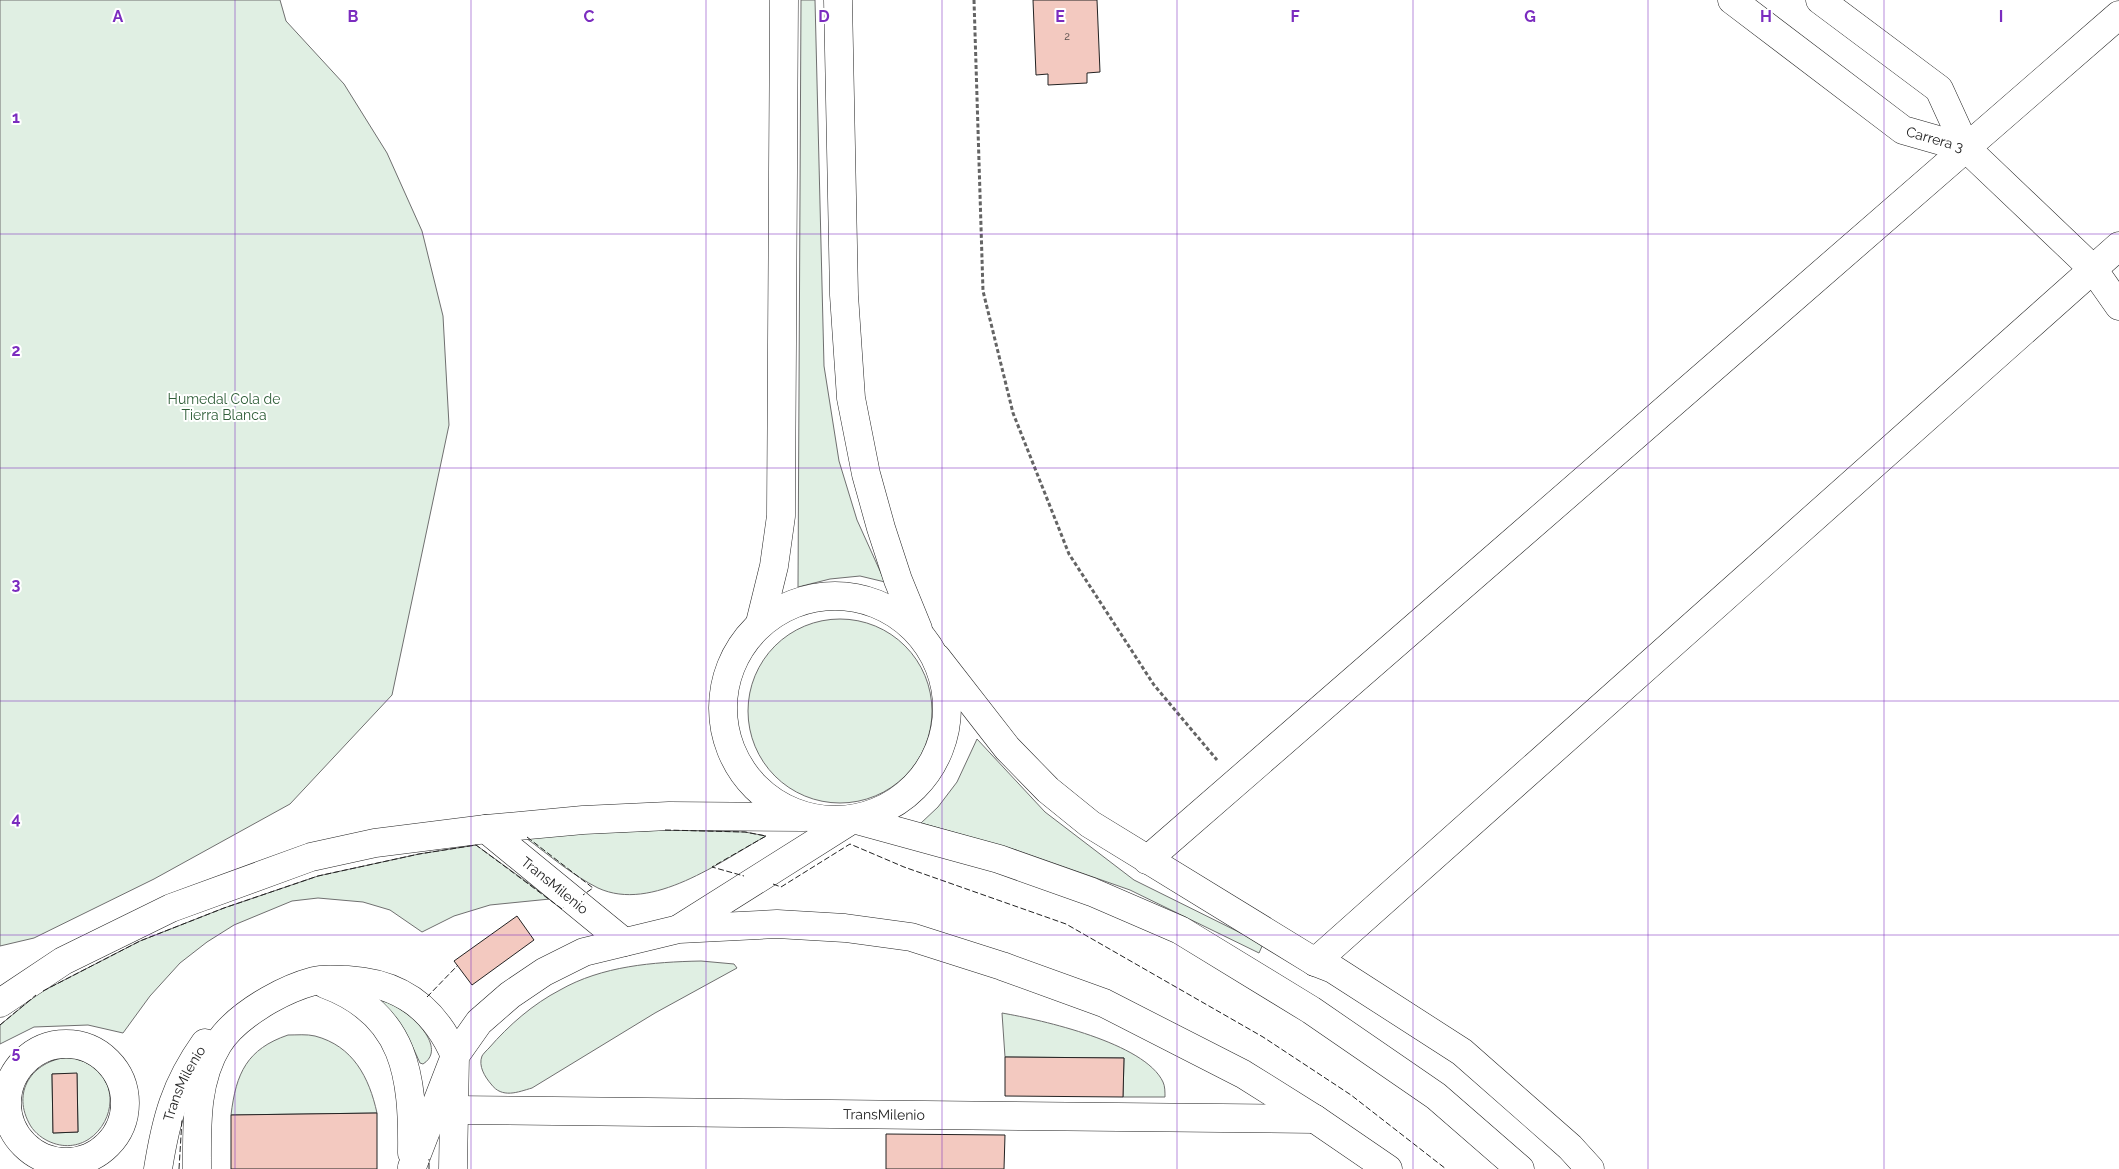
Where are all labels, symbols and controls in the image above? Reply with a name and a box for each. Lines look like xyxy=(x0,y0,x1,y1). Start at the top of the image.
text: A xyxy=(113,7,124,26)
text: B xyxy=(348,7,359,26)
text: C xyxy=(584,7,595,26)
text: D xyxy=(818,7,830,26)
text: E xyxy=(1055,7,1065,26)
text: F xyxy=(1290,7,1300,26)
text: G xyxy=(1524,7,1536,26)
text: H xyxy=(1760,7,1772,26)
text: I xyxy=(1999,7,2003,26)
house number: 2 xyxy=(1064,30,1070,43)
text: 1 xyxy=(12,108,20,127)
street label: Carrera 3 xyxy=(1905,123,1965,155)
text: 2 xyxy=(11,341,21,360)
park label: Humedal Cola de Tierra Blanca xyxy=(168,391,280,423)
text: 3 xyxy=(12,575,21,594)
text: 4 xyxy=(11,809,21,828)
street label: TransMilenio xyxy=(518,853,592,917)
text: 5 xyxy=(12,1043,21,1062)
street label: TransMilenio xyxy=(160,1043,209,1123)
street label: TransMilenio xyxy=(843,1106,925,1123)

